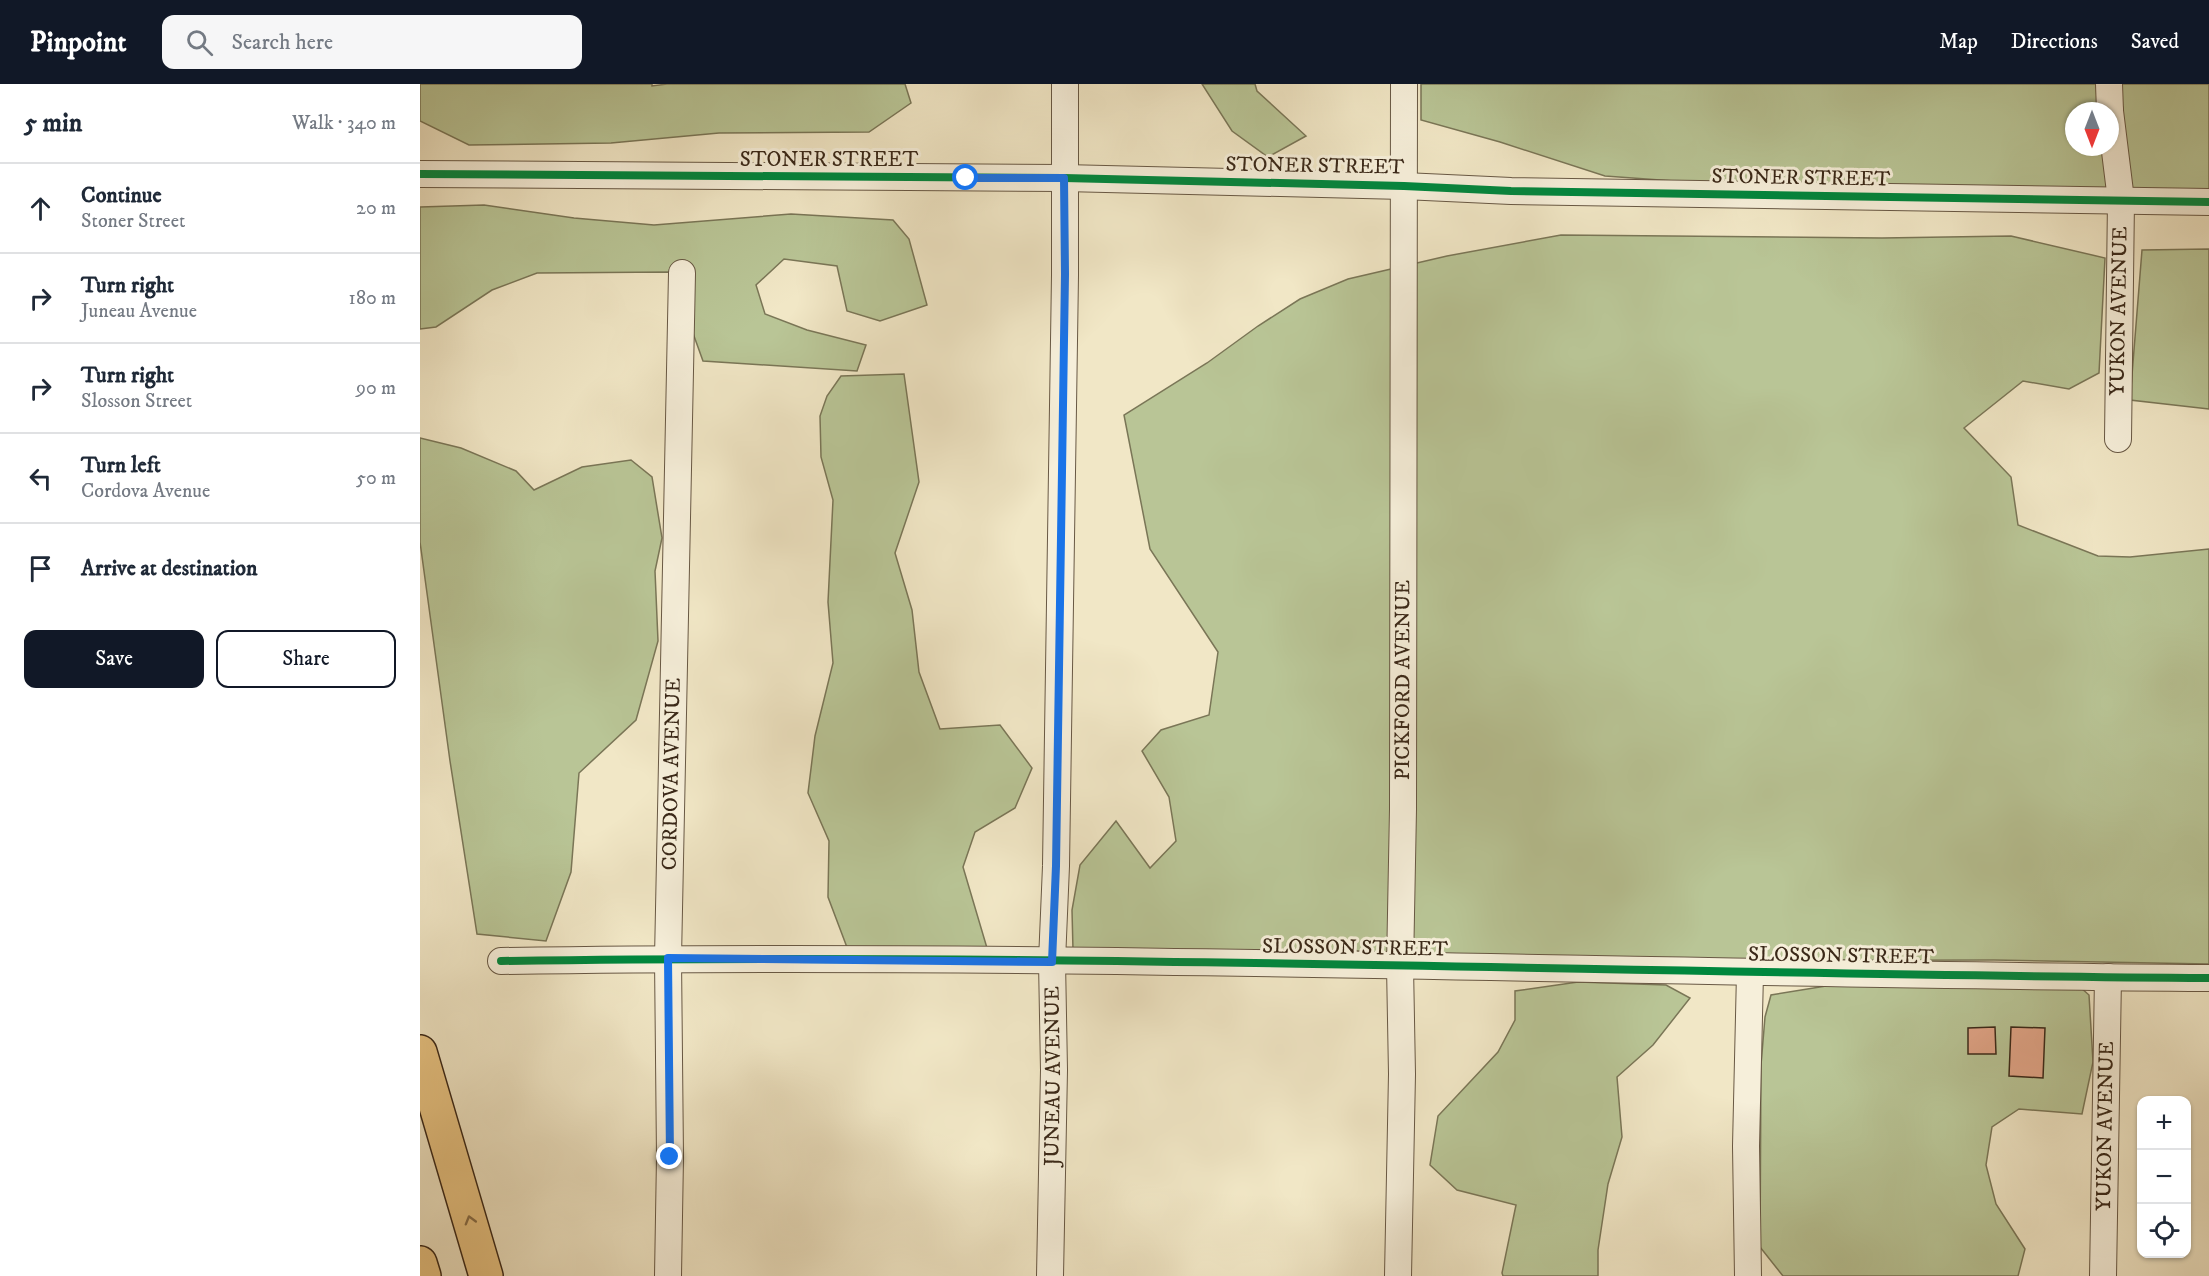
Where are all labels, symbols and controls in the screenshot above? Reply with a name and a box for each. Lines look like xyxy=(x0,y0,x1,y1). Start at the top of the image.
search box xyxy=(162,15,582,69)
text: Pinpoint xyxy=(30,25,126,60)
icon: search xyxy=(183,26,216,59)
text: Search here xyxy=(231,29,333,56)
text: Map xyxy=(1939,29,1978,55)
text: Directions xyxy=(2011,29,2098,55)
text: Saved xyxy=(2131,29,2179,55)
north arrow xyxy=(2065,102,2119,156)
text: 5 min xyxy=(24,107,82,140)
text: Walk · 340 m xyxy=(292,111,396,136)
street label: STONER STREET xyxy=(740,147,918,173)
street label: STONER STREET xyxy=(1225,151,1405,181)
street label: STONER STREET xyxy=(1711,163,1891,193)
route start xyxy=(952,164,978,190)
text: Continue xyxy=(81,182,162,209)
icon: ahead xyxy=(24,192,57,225)
text: 20 m xyxy=(356,196,396,221)
text: Stoner Street xyxy=(81,209,185,234)
street label: YUKON AVENUE xyxy=(2105,226,2133,396)
text: Turn right xyxy=(81,272,174,299)
icon: right xyxy=(24,282,57,315)
text: 180 m xyxy=(349,286,396,311)
text: Juneau Avenue xyxy=(81,299,197,324)
text: Turn right xyxy=(81,362,174,389)
icon: right xyxy=(24,372,57,405)
text: 90 m xyxy=(356,376,396,401)
text: Slosson Street xyxy=(81,389,192,414)
text: Turn left xyxy=(81,452,161,479)
icon: left xyxy=(24,462,57,495)
text: 50 m xyxy=(356,466,396,491)
text: Cordova Avenue xyxy=(81,479,210,504)
icon: arrive xyxy=(24,552,57,585)
text: Arrive at destination xyxy=(81,555,258,582)
street label: PICKFORD AVENUE xyxy=(1390,580,1416,780)
button: Save xyxy=(24,630,204,688)
button: Share xyxy=(216,630,396,688)
street label: CORDOVA AVENUE xyxy=(657,677,687,871)
street label: SLOSSON STREET xyxy=(1262,933,1448,963)
street label: SLOSSON STREET xyxy=(1748,941,1934,971)
street label: JUNEAU AVENUE xyxy=(1039,986,1067,1168)
street label: YUKON AVENUE xyxy=(2091,1041,2120,1211)
map controls xyxy=(2137,1096,2191,1258)
button: + xyxy=(2137,1096,2191,1150)
route end xyxy=(656,1143,682,1169)
button: − xyxy=(2137,1150,2191,1204)
button: locate xyxy=(2137,1204,2191,1258)
one-way arrow xyxy=(464,1215,477,1225)

